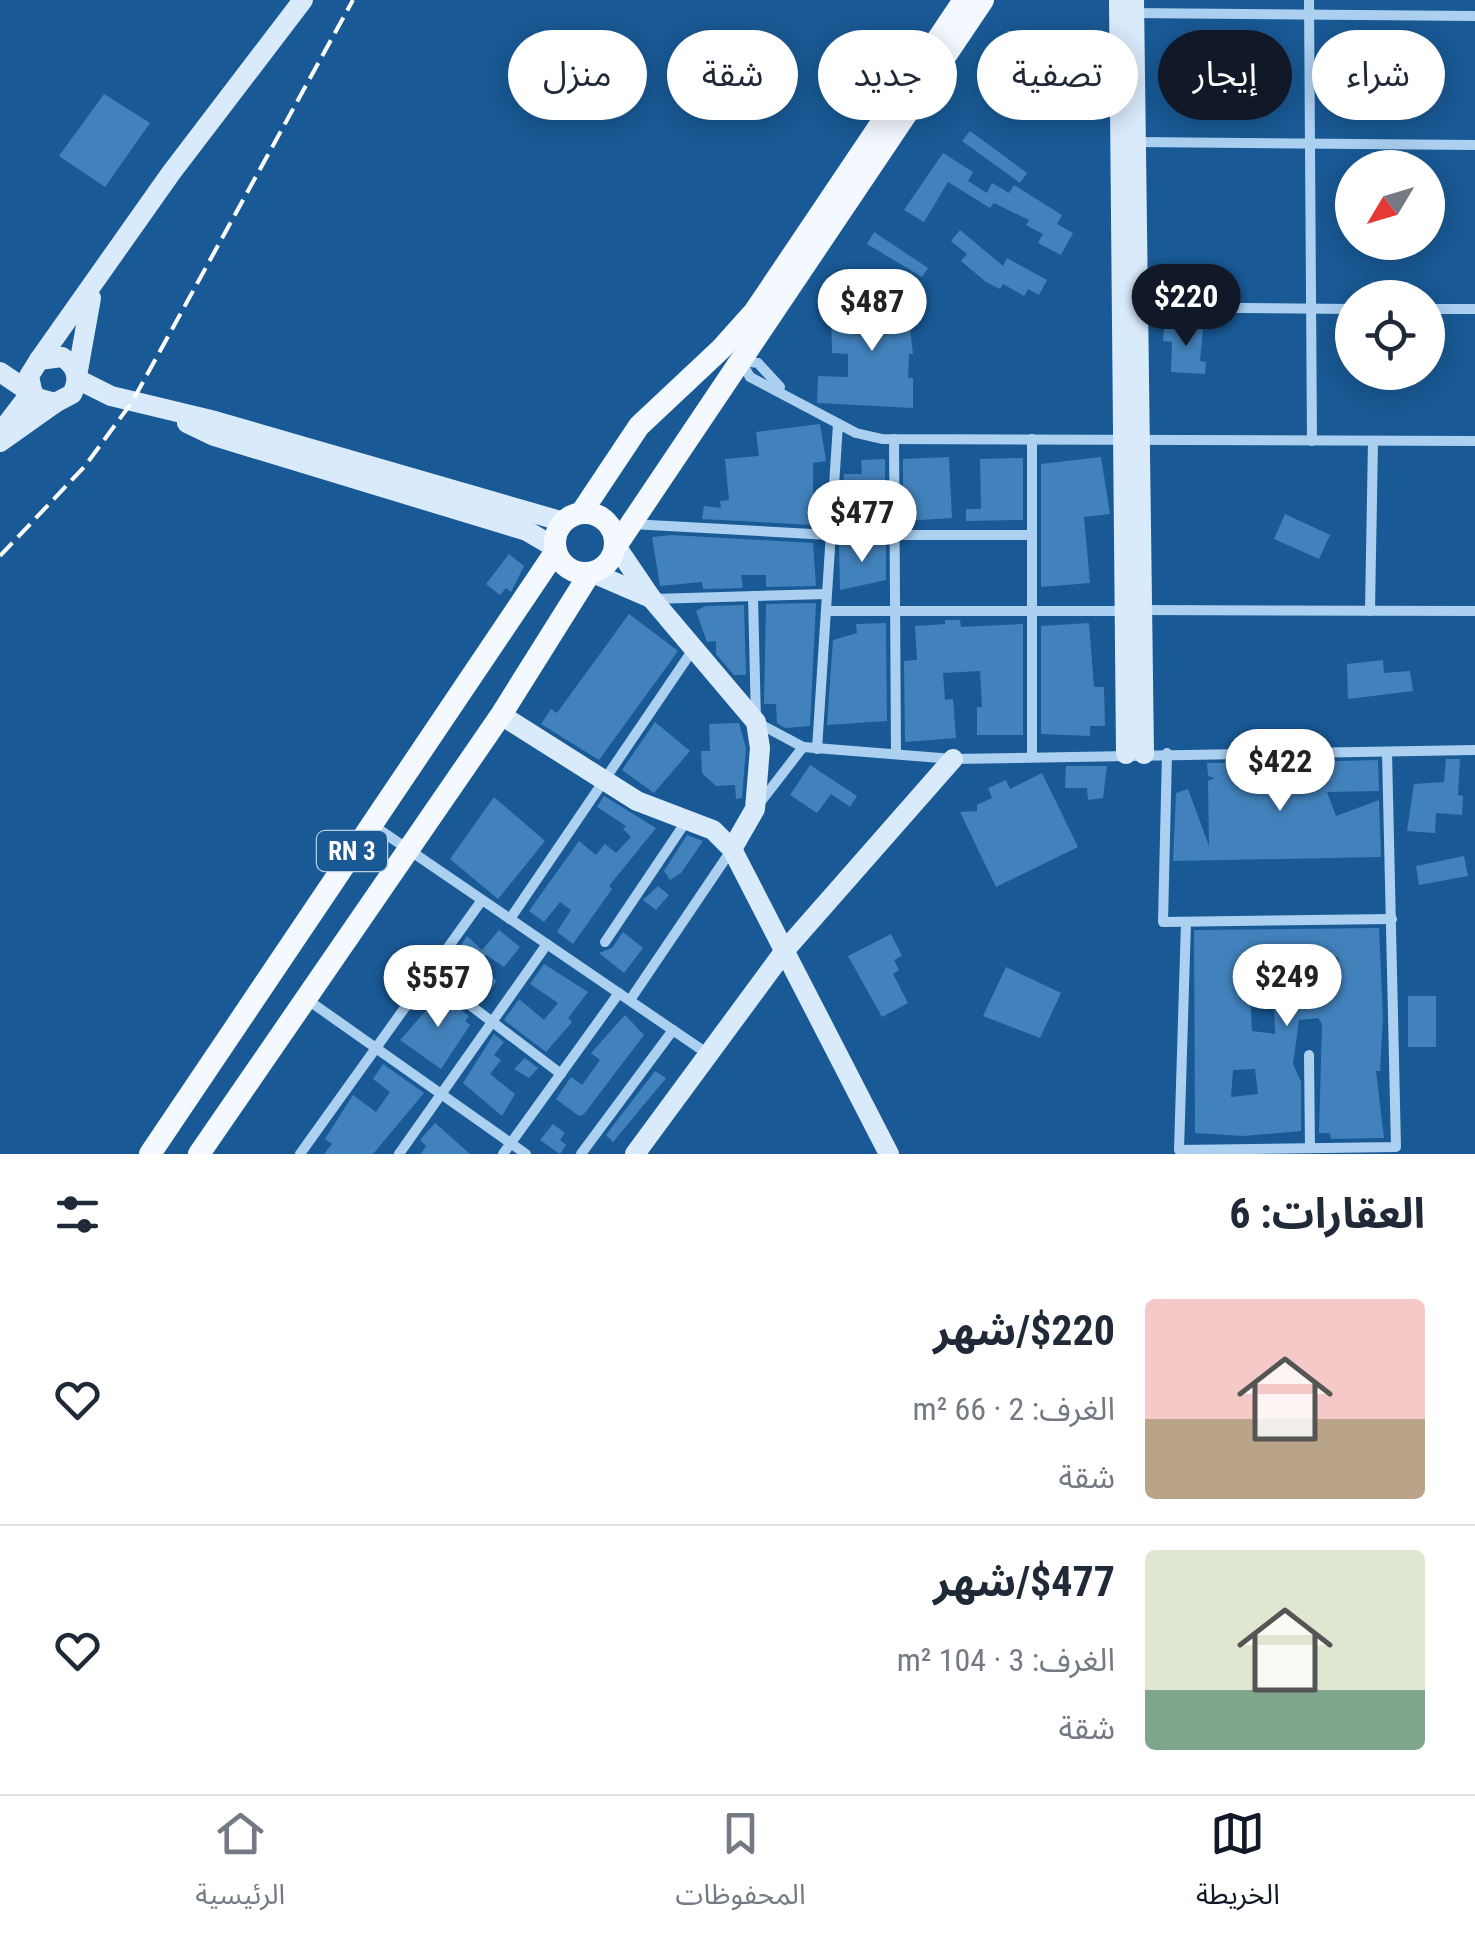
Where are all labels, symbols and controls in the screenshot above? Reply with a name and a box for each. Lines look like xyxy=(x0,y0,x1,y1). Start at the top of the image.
chip: منزل xyxy=(508,30,647,120)
chip: شقة xyxy=(667,30,798,120)
chip: جديد xyxy=(818,30,957,120)
chip: تصفية xyxy=(977,30,1138,120)
chip: إيجار xyxy=(1158,30,1292,120)
chip: شراء xyxy=(1312,30,1445,120)
north arrow xyxy=(1335,150,1445,260)
map controls xyxy=(1335,150,1445,390)
pin: $220 xyxy=(1127,264,1245,349)
pin: $487 xyxy=(813,269,931,354)
text: $220 xyxy=(1154,277,1218,315)
button: locate xyxy=(1335,280,1445,390)
text: $487 xyxy=(840,282,904,320)
pin: $477 xyxy=(803,480,921,565)
text: $477 xyxy=(830,493,894,531)
pin: $422 xyxy=(1221,729,1339,814)
text: $422 xyxy=(1248,742,1312,780)
road number: RN 3 xyxy=(317,831,387,871)
pin: $249 xyxy=(1228,944,1346,1029)
pin: $557 xyxy=(379,945,497,1030)
text: $249 xyxy=(1255,957,1319,995)
text: $557 xyxy=(406,958,470,996)
icon: filters xyxy=(50,1187,105,1242)
text: العقارات: 6 xyxy=(1229,1189,1425,1238)
text: $220/شهر xyxy=(933,1306,1115,1355)
icon: home xyxy=(1225,1339,1345,1459)
icon: heart xyxy=(50,1372,105,1427)
text: الغرف: 2 · 66 m² xyxy=(913,1390,1115,1428)
text: شقة xyxy=(1059,1458,1115,1496)
text: $477/شهر xyxy=(933,1557,1115,1606)
icon: home xyxy=(1225,1590,1345,1710)
icon: heart xyxy=(50,1623,105,1678)
text: الغرف: 3 · 104 m² xyxy=(897,1641,1115,1679)
text: شقة xyxy=(1059,1709,1115,1747)
tab: الرئيسية xyxy=(195,1806,285,1925)
tab: المحفوظات xyxy=(676,1806,806,1925)
tab: الخريطة xyxy=(1196,1806,1280,1925)

